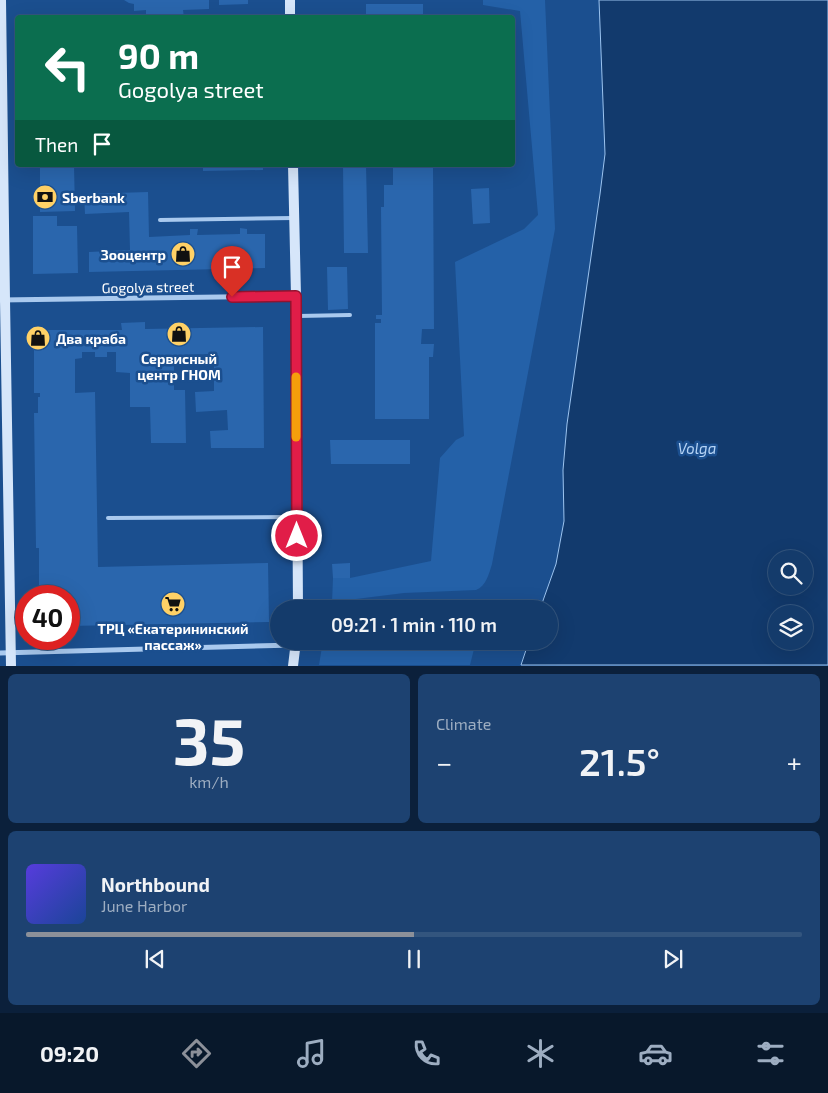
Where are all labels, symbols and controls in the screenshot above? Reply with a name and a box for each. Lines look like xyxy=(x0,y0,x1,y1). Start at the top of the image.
text: 90 m xyxy=(118,34,199,76)
icon: left xyxy=(35,35,100,100)
text: Gogolya street xyxy=(118,76,264,102)
icon: arrive xyxy=(88,130,116,158)
text: Then xyxy=(35,133,78,156)
bank icon: Sberbank xyxy=(32,184,58,210)
place label: Sberbank xyxy=(62,189,125,206)
shop icon: Зооцентр xyxy=(170,241,196,267)
place label: Зооцентр xyxy=(101,246,166,263)
pin xyxy=(211,246,253,297)
icon: arrive xyxy=(218,253,246,281)
street label: Gogolya street xyxy=(102,278,194,296)
shop icon: Сервисный центр ГНОМ xyxy=(166,321,192,347)
shop icon: Два краба xyxy=(25,325,51,351)
place label: Два краба xyxy=(56,330,126,347)
place label: Сервисный центр ГНОМ xyxy=(137,350,221,383)
water label: Volga xyxy=(678,439,716,457)
position arrow xyxy=(270,509,322,561)
map controls xyxy=(768,550,813,650)
button: search xyxy=(768,550,813,595)
speed limit sign: 40 xyxy=(15,585,80,650)
supermarket icon: ТРЦ «Екатерининский пассаж» xyxy=(160,591,186,617)
button: layers xyxy=(768,605,813,650)
text: 09:21 · 1 min · 110 m xyxy=(331,613,497,636)
place label: ТРЦ «Екатерининский пассаж» xyxy=(97,620,249,653)
text: 35 xyxy=(173,700,245,778)
text: Climate xyxy=(436,714,491,733)
text: 21.5° xyxy=(579,738,660,784)
text: − xyxy=(436,745,452,779)
text: + xyxy=(787,745,802,779)
text: km/h xyxy=(189,772,229,791)
text: Northbound xyxy=(101,873,210,896)
text: June Harbor xyxy=(101,896,188,915)
icon: previous xyxy=(141,945,169,973)
icon: pause xyxy=(400,945,428,973)
icon: next xyxy=(659,945,687,973)
icon: directions xyxy=(179,1036,214,1071)
icon: music xyxy=(294,1036,329,1071)
icon: phone xyxy=(409,1036,444,1071)
icon: climate xyxy=(523,1036,558,1071)
icon: car xyxy=(638,1036,673,1071)
icon: filters xyxy=(753,1036,788,1071)
text: 09:20 xyxy=(40,1040,99,1066)

